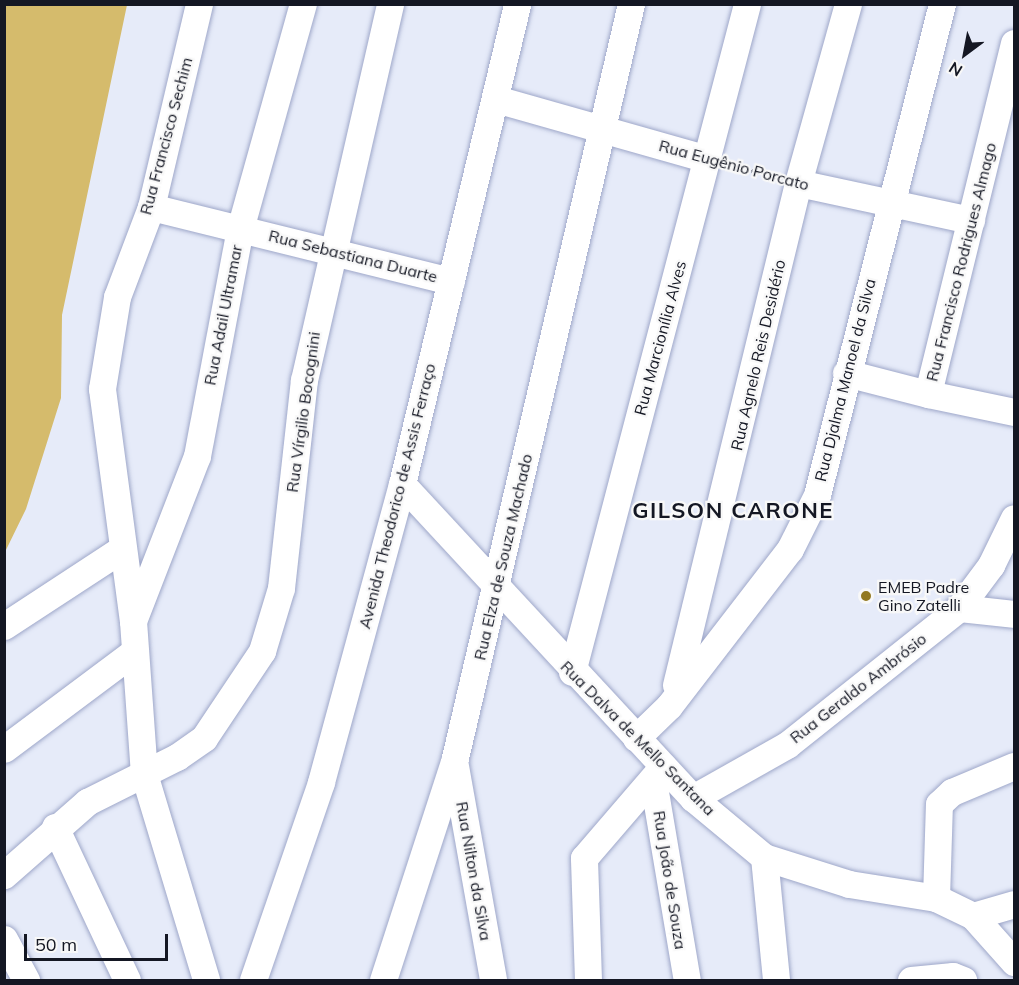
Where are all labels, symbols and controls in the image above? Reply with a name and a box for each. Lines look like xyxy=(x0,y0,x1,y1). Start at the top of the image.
north arrow xyxy=(935,24,995,84)
street label: Rua Francisco Sechim xyxy=(136,55,196,217)
text: N xyxy=(945,58,966,81)
street label: Rua Eugênio Porcato xyxy=(657,136,811,194)
street label: Rua Francisco Rodrigues Almago xyxy=(922,141,1000,383)
street label: Rua Sebastiana Duarte xyxy=(267,226,439,286)
street label: Rua Adail Ultramar xyxy=(200,243,246,387)
street label: Rua Agnelo Reis Desidério xyxy=(727,258,789,452)
street label: Rua Marcionília Alves xyxy=(630,259,690,417)
street label: Rua Djalma Manoel da Silva xyxy=(810,277,880,483)
street label: Rua Vírgilio Bocognini xyxy=(282,330,324,494)
street label: Avenida Theodorico de Assis Ferraço xyxy=(355,361,439,631)
street label: Rua Elza de Souza Machado xyxy=(470,452,536,662)
district label: GILSON CARONE xyxy=(632,498,834,524)
place label: EMEB Padre Gino Zatelli xyxy=(878,577,969,615)
marker: EMEB Padre Gino Zatelli xyxy=(859,589,873,603)
street label: Rua Geraldo Ambrósio xyxy=(786,629,930,747)
street label: Rua Dalva de Mello Santana xyxy=(557,657,719,819)
street label: Rua Nilton da Silva xyxy=(452,800,496,942)
street label: Rua João de Souza xyxy=(650,809,690,951)
scale bar xyxy=(27,922,171,960)
text: 50 m xyxy=(35,933,77,956)

